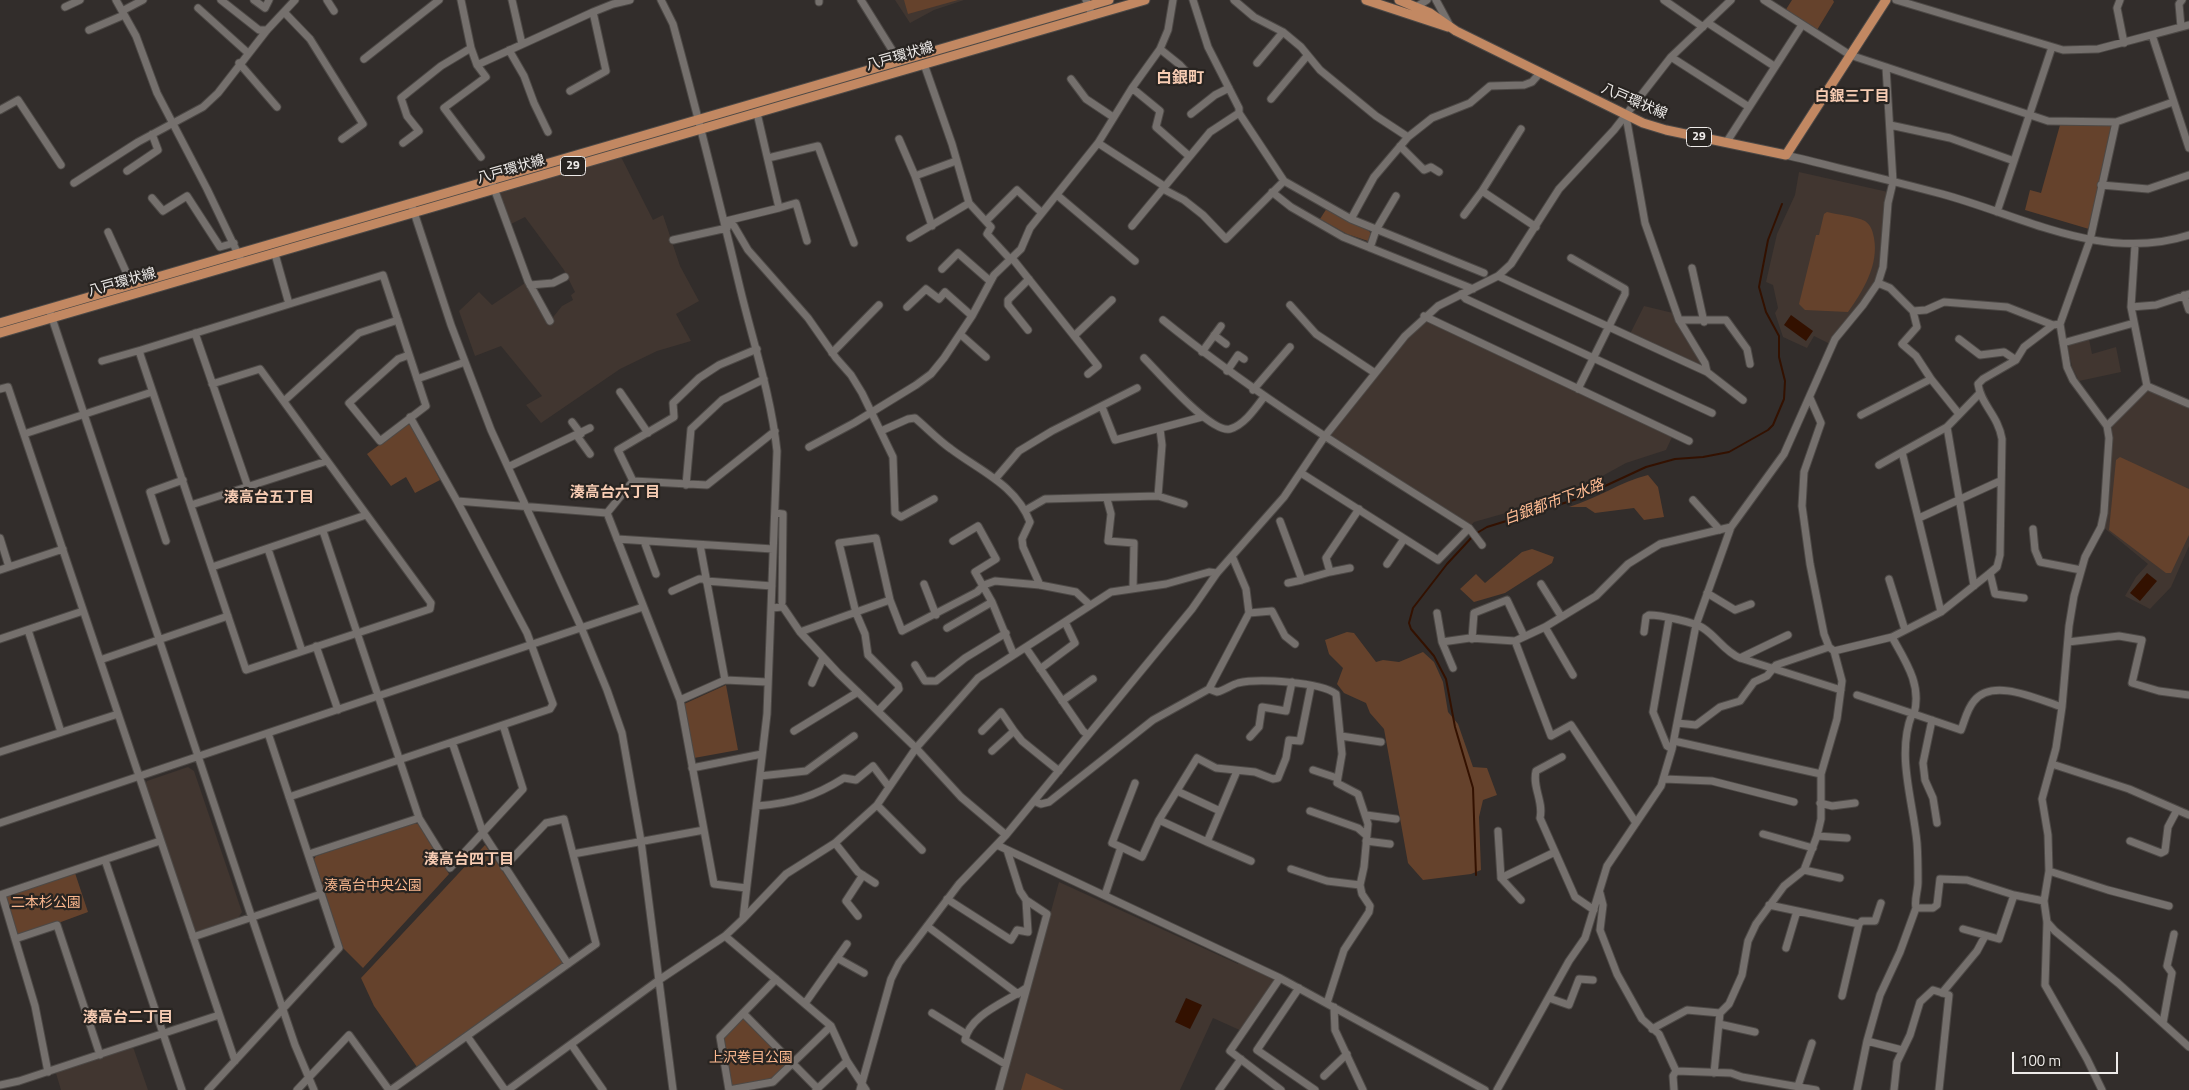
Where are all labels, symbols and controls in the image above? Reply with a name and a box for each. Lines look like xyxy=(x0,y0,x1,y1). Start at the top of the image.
street label: 八戸環状線 xyxy=(864,39,936,75)
district label: 白銀町 xyxy=(1156,69,1204,89)
street label: 八戸環状線 xyxy=(1599,81,1669,123)
district label: 白銀三丁目 xyxy=(1815,88,1889,106)
road number: 29 xyxy=(1686,128,1712,146)
street label: 八戸環状線 xyxy=(475,152,547,188)
road number: 29 xyxy=(560,157,586,176)
street label: 八戸環状線 xyxy=(86,265,158,301)
water label: 白銀都市下水路 xyxy=(1502,477,1606,529)
district label: 湊高台六丁目 xyxy=(570,484,660,502)
district label: 湊高台五丁目 xyxy=(224,489,314,507)
district label: 湊高台四丁目 xyxy=(424,851,514,869)
park label: 湊高台中央公園 xyxy=(324,879,422,895)
park label: 二本杉公園 xyxy=(11,896,81,912)
district label: 湊高台二丁目 xyxy=(83,1009,173,1027)
scale bar xyxy=(2014,1042,2120,1074)
text: 100 m xyxy=(2020,1049,2061,1072)
park label: 上沢巻目公園 xyxy=(709,1051,793,1067)

